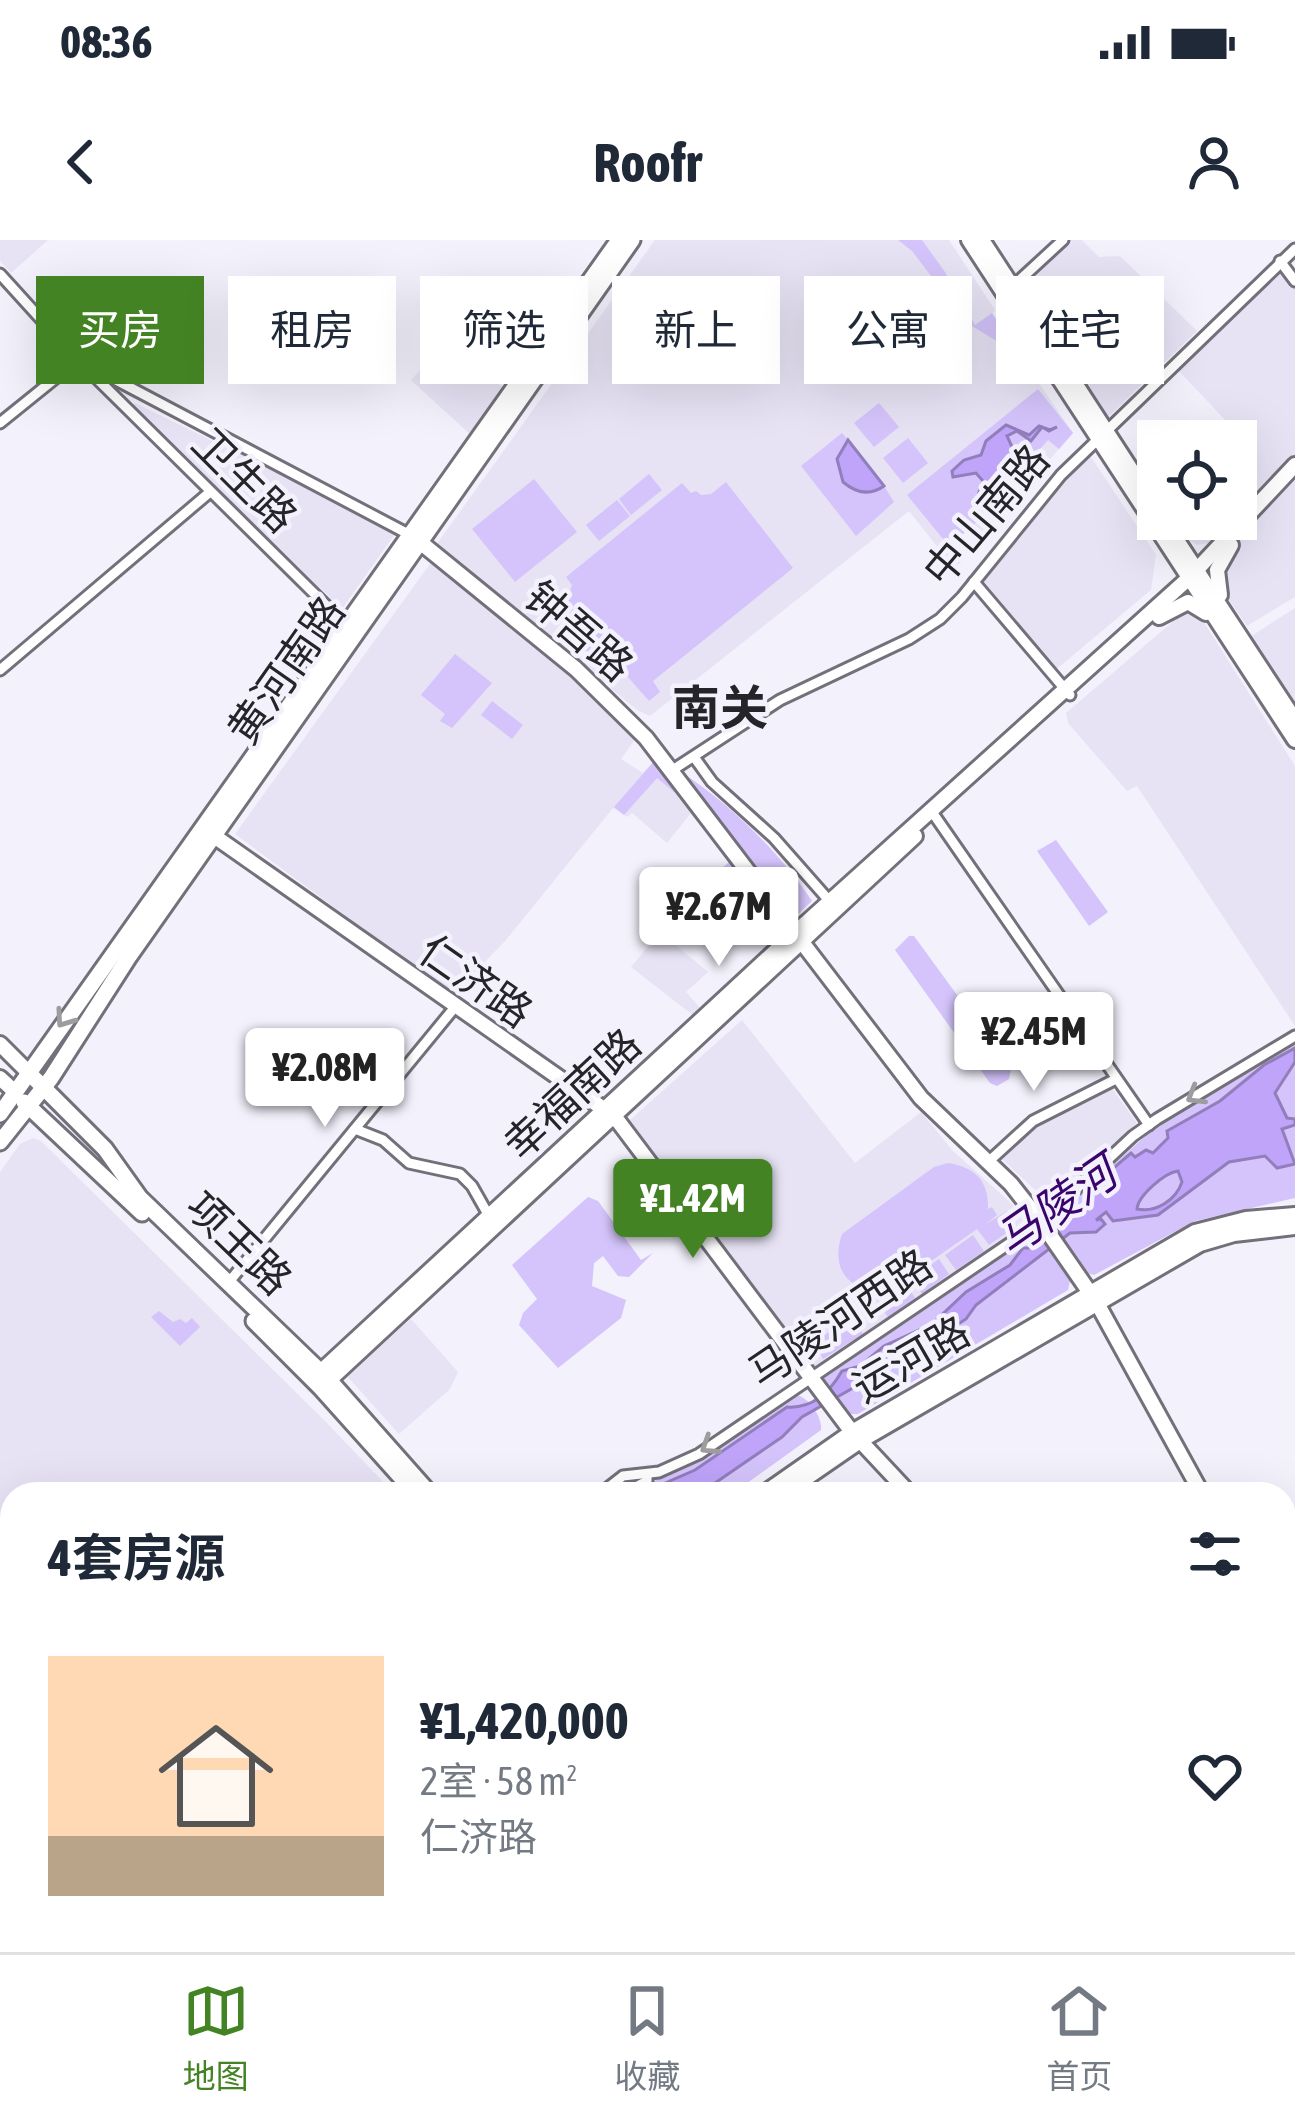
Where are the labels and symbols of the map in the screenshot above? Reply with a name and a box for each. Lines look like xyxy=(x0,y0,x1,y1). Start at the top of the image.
street label: 卫生路 xyxy=(183,418,307,542)
street label: 中山南路 xyxy=(914,435,1058,595)
street label: 钟吾路 xyxy=(516,572,642,690)
street label: 黄河南路 xyxy=(218,587,354,753)
district label: 南关 xyxy=(672,680,768,735)
pin: ¥2.67M xyxy=(621,867,817,969)
street label: 仁济路 xyxy=(411,925,541,1037)
pin: ¥2.45M xyxy=(936,992,1132,1094)
one-way arrow xyxy=(56,1006,78,1028)
street label: 幸福南路 xyxy=(494,1019,650,1169)
pin: ¥2.08M xyxy=(227,1028,423,1130)
one-way arrow xyxy=(1186,1082,1208,1105)
water label: 马陵河 xyxy=(986,1141,1133,1266)
pin: ¥1.42M xyxy=(595,1159,791,1261)
street label: 项王路 xyxy=(177,1182,301,1304)
street label: 马陵河西路 xyxy=(740,1239,940,1397)
street label: 运河路 xyxy=(844,1307,978,1411)
one-way arrow xyxy=(701,1432,723,1454)

